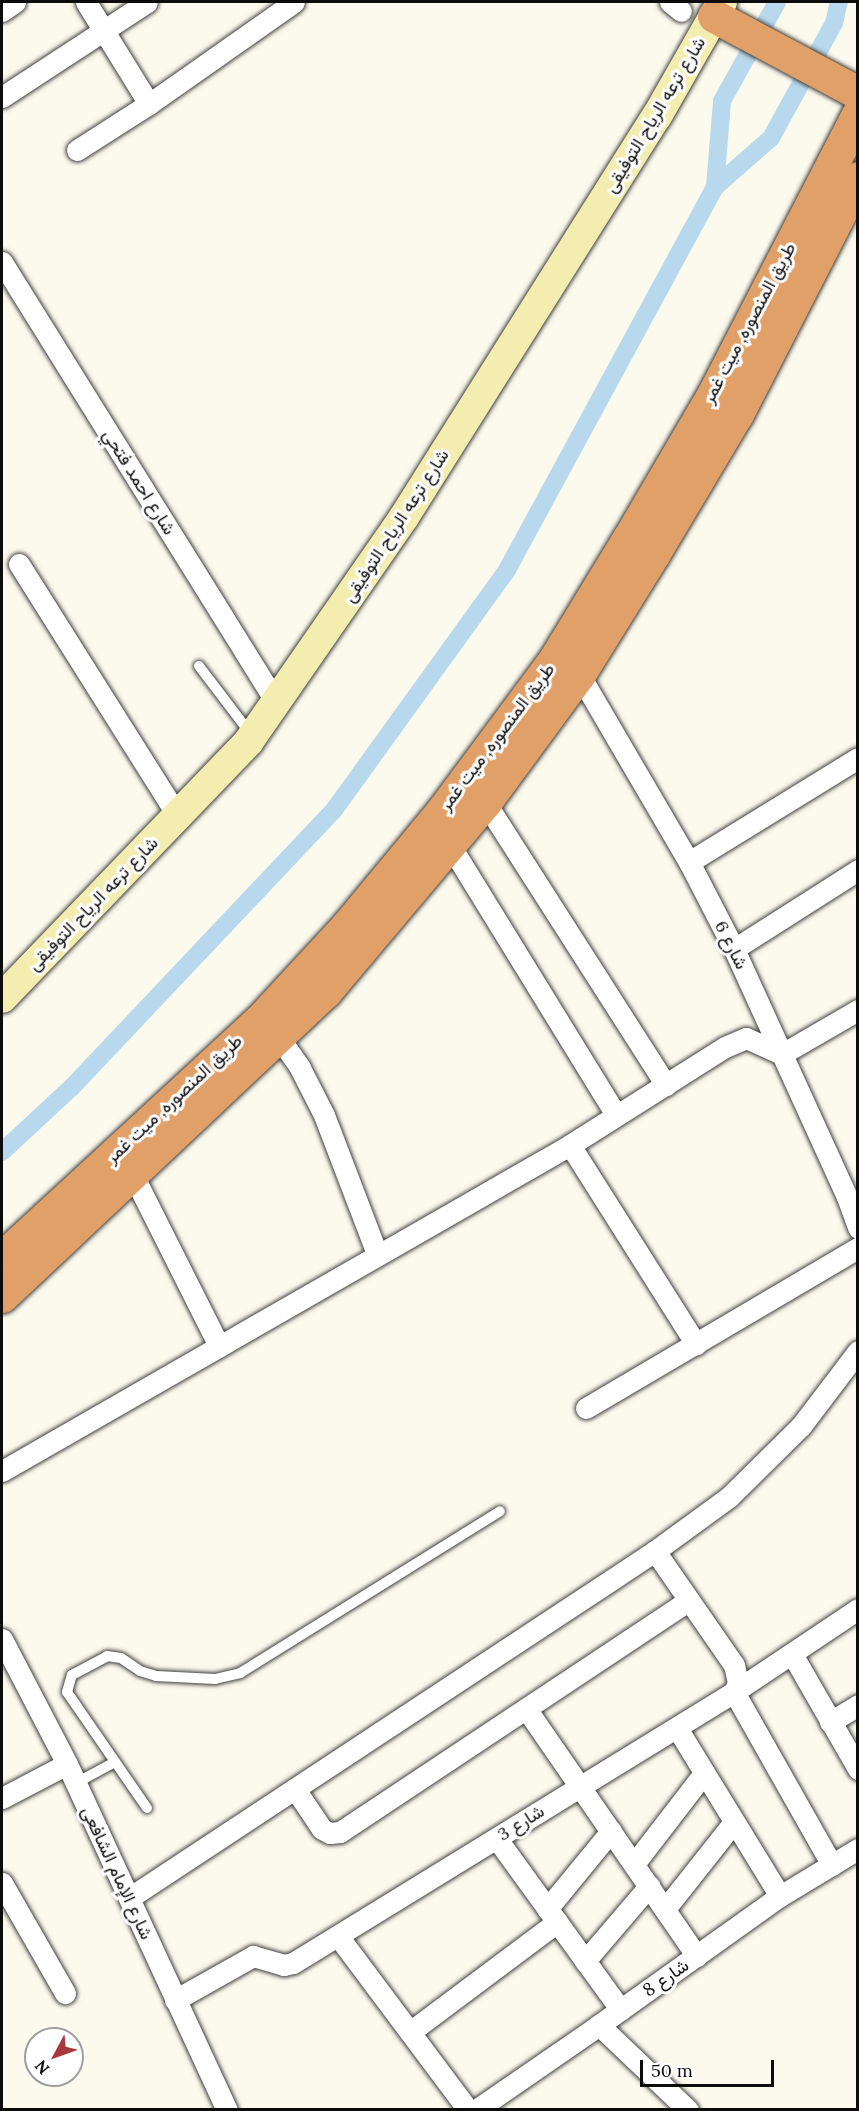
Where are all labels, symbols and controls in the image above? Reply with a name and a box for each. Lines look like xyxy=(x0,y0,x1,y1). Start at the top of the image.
street label: شارع ترعه الرياح التوفيقى xyxy=(600,33,710,197)
street label: طريق المنصوره, ميت غمر xyxy=(697,239,801,407)
street label: شارع احمد فتحي xyxy=(98,425,180,539)
street label: شارع ترعه الرياح التوفيقى xyxy=(338,445,454,607)
street label: طريق المنصوره, ميت غمر xyxy=(435,659,559,815)
street label: شارع ترعه الرياح التوفيقى xyxy=(23,832,163,976)
street label: شارع 6 xyxy=(710,917,752,973)
street label: طريق المنصوره, ميت غمر xyxy=(101,1030,247,1168)
street label: شارع 3 xyxy=(494,1800,548,1846)
street label: شارع الإمام الشافعى xyxy=(77,1803,157,1943)
street label: شارع 8 xyxy=(639,1955,693,2001)
north arrow xyxy=(24,2027,84,2087)
scale bar xyxy=(643,2048,776,2086)
text: N xyxy=(30,2056,54,2079)
text: 50 m xyxy=(651,2059,693,2082)

